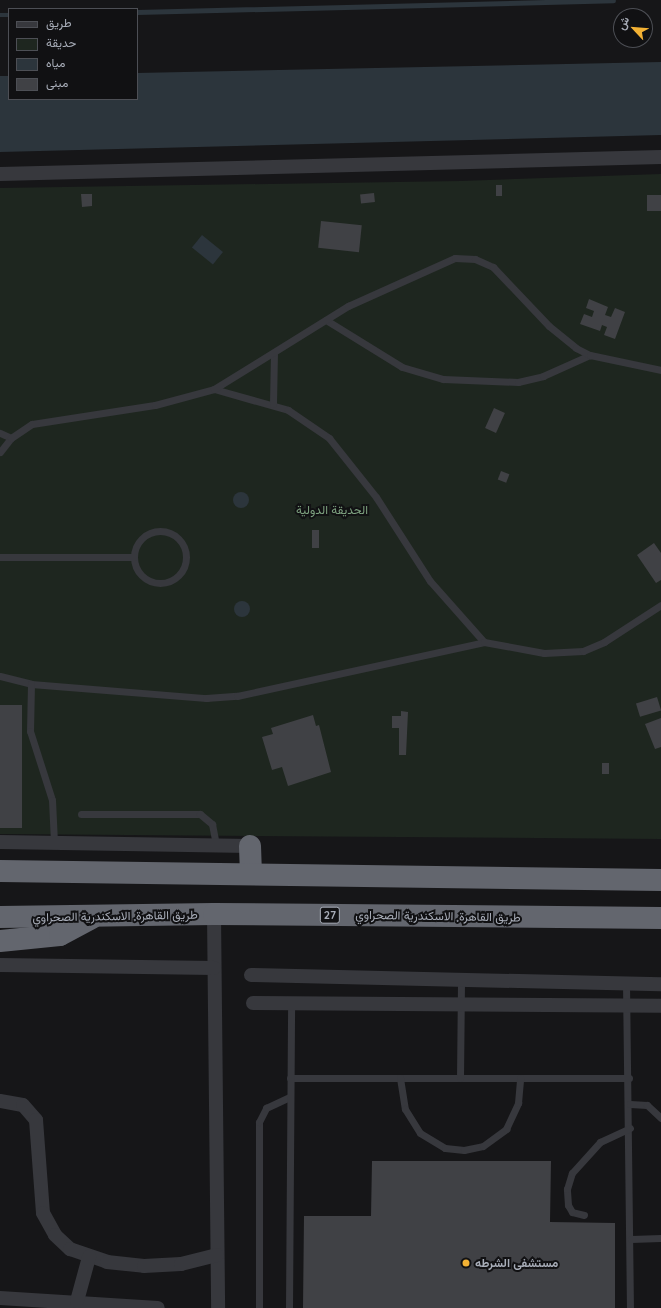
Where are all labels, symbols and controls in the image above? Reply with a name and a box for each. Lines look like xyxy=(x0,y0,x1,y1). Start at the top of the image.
legend xyxy=(8,8,138,100)
north arrow xyxy=(613,8,653,48)
text: ش xyxy=(614,14,632,32)
text: طريق xyxy=(46,15,71,30)
text: حديقة xyxy=(46,35,76,50)
text: مياه xyxy=(46,55,65,70)
text: مبنى xyxy=(46,75,68,90)
park label: الحديقة الدولية xyxy=(296,503,368,517)
road number: 27 xyxy=(319,906,341,924)
street label: طريق القاهرة, الاسكندرية الصحراوي xyxy=(32,907,198,925)
street label: طريق القاهرة, الاسكندرية الصحراوي xyxy=(355,907,521,925)
place label: مستشفى الشرطه xyxy=(475,1256,558,1270)
marker: مستشفى الشرطه xyxy=(460,1257,472,1269)

